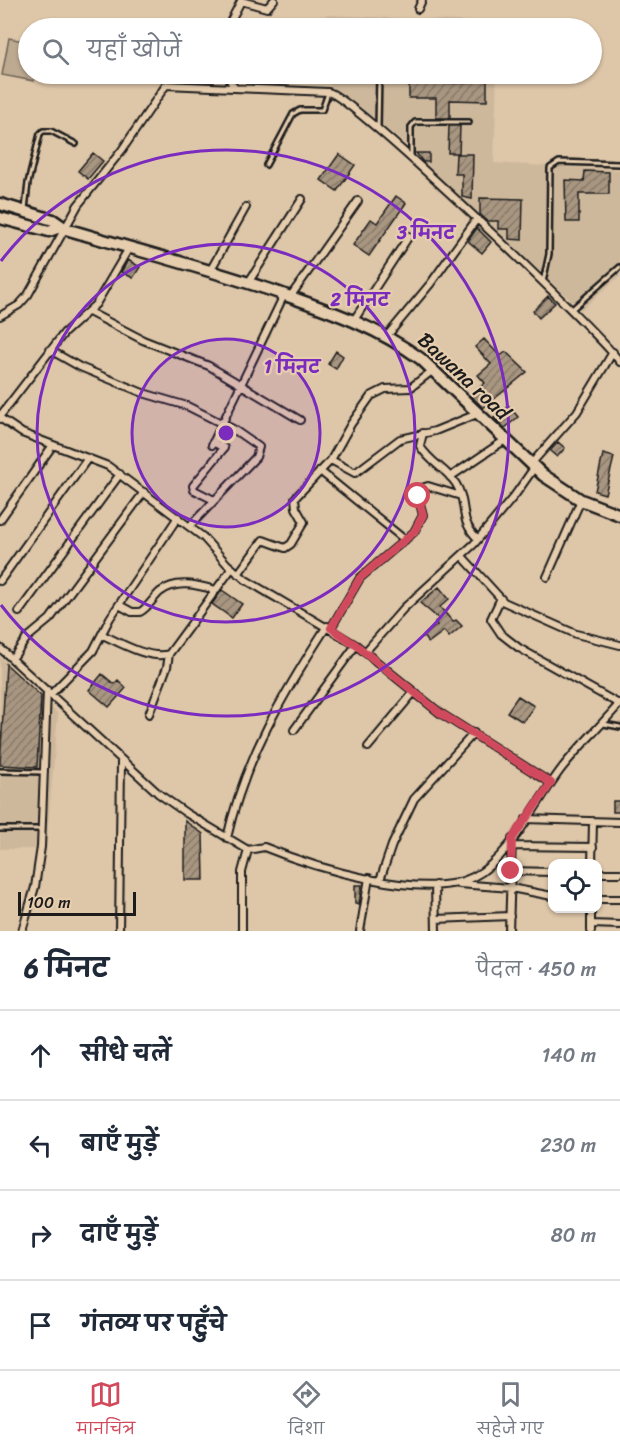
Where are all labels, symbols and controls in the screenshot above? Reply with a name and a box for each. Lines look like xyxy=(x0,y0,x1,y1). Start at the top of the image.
search box xyxy=(18,18,602,84)
text: यहाँ खोजें xyxy=(87,30,182,69)
icon: search xyxy=(39,35,72,68)
text: 3 मिनट xyxy=(396,217,457,249)
text: 2 मिनट xyxy=(330,284,392,316)
street label: Bawana road xyxy=(408,322,521,431)
text: 1 मिनट xyxy=(264,351,322,383)
centre of rings xyxy=(216,423,236,443)
route start xyxy=(404,482,430,508)
route end xyxy=(497,857,523,883)
map controls xyxy=(548,859,602,913)
button: locate xyxy=(548,859,602,913)
text: 100 m xyxy=(27,888,71,917)
scale bar xyxy=(18,889,136,916)
text: 6 मिनट xyxy=(24,945,109,991)
text: पैदल · 450 m xyxy=(476,952,596,987)
text: सीधे चलें xyxy=(81,1034,171,1073)
text: 140 m xyxy=(542,1038,596,1073)
icon: ahead xyxy=(24,1039,57,1072)
text: बाएँ मुड़ें xyxy=(81,1124,158,1163)
text: 230 m xyxy=(540,1128,596,1163)
icon: left xyxy=(24,1129,57,1162)
text: दाएँ मुड़ें xyxy=(81,1214,158,1253)
text: 80 m xyxy=(551,1218,596,1253)
icon: right xyxy=(24,1219,57,1252)
text: गंतव्य पर पहुँचे xyxy=(81,1304,226,1343)
icon: arrive xyxy=(24,1309,57,1342)
tab: मानचित्र xyxy=(76,1378,135,1446)
tab: दिशा xyxy=(288,1378,324,1446)
tab: सहेजे गए xyxy=(477,1378,544,1446)

